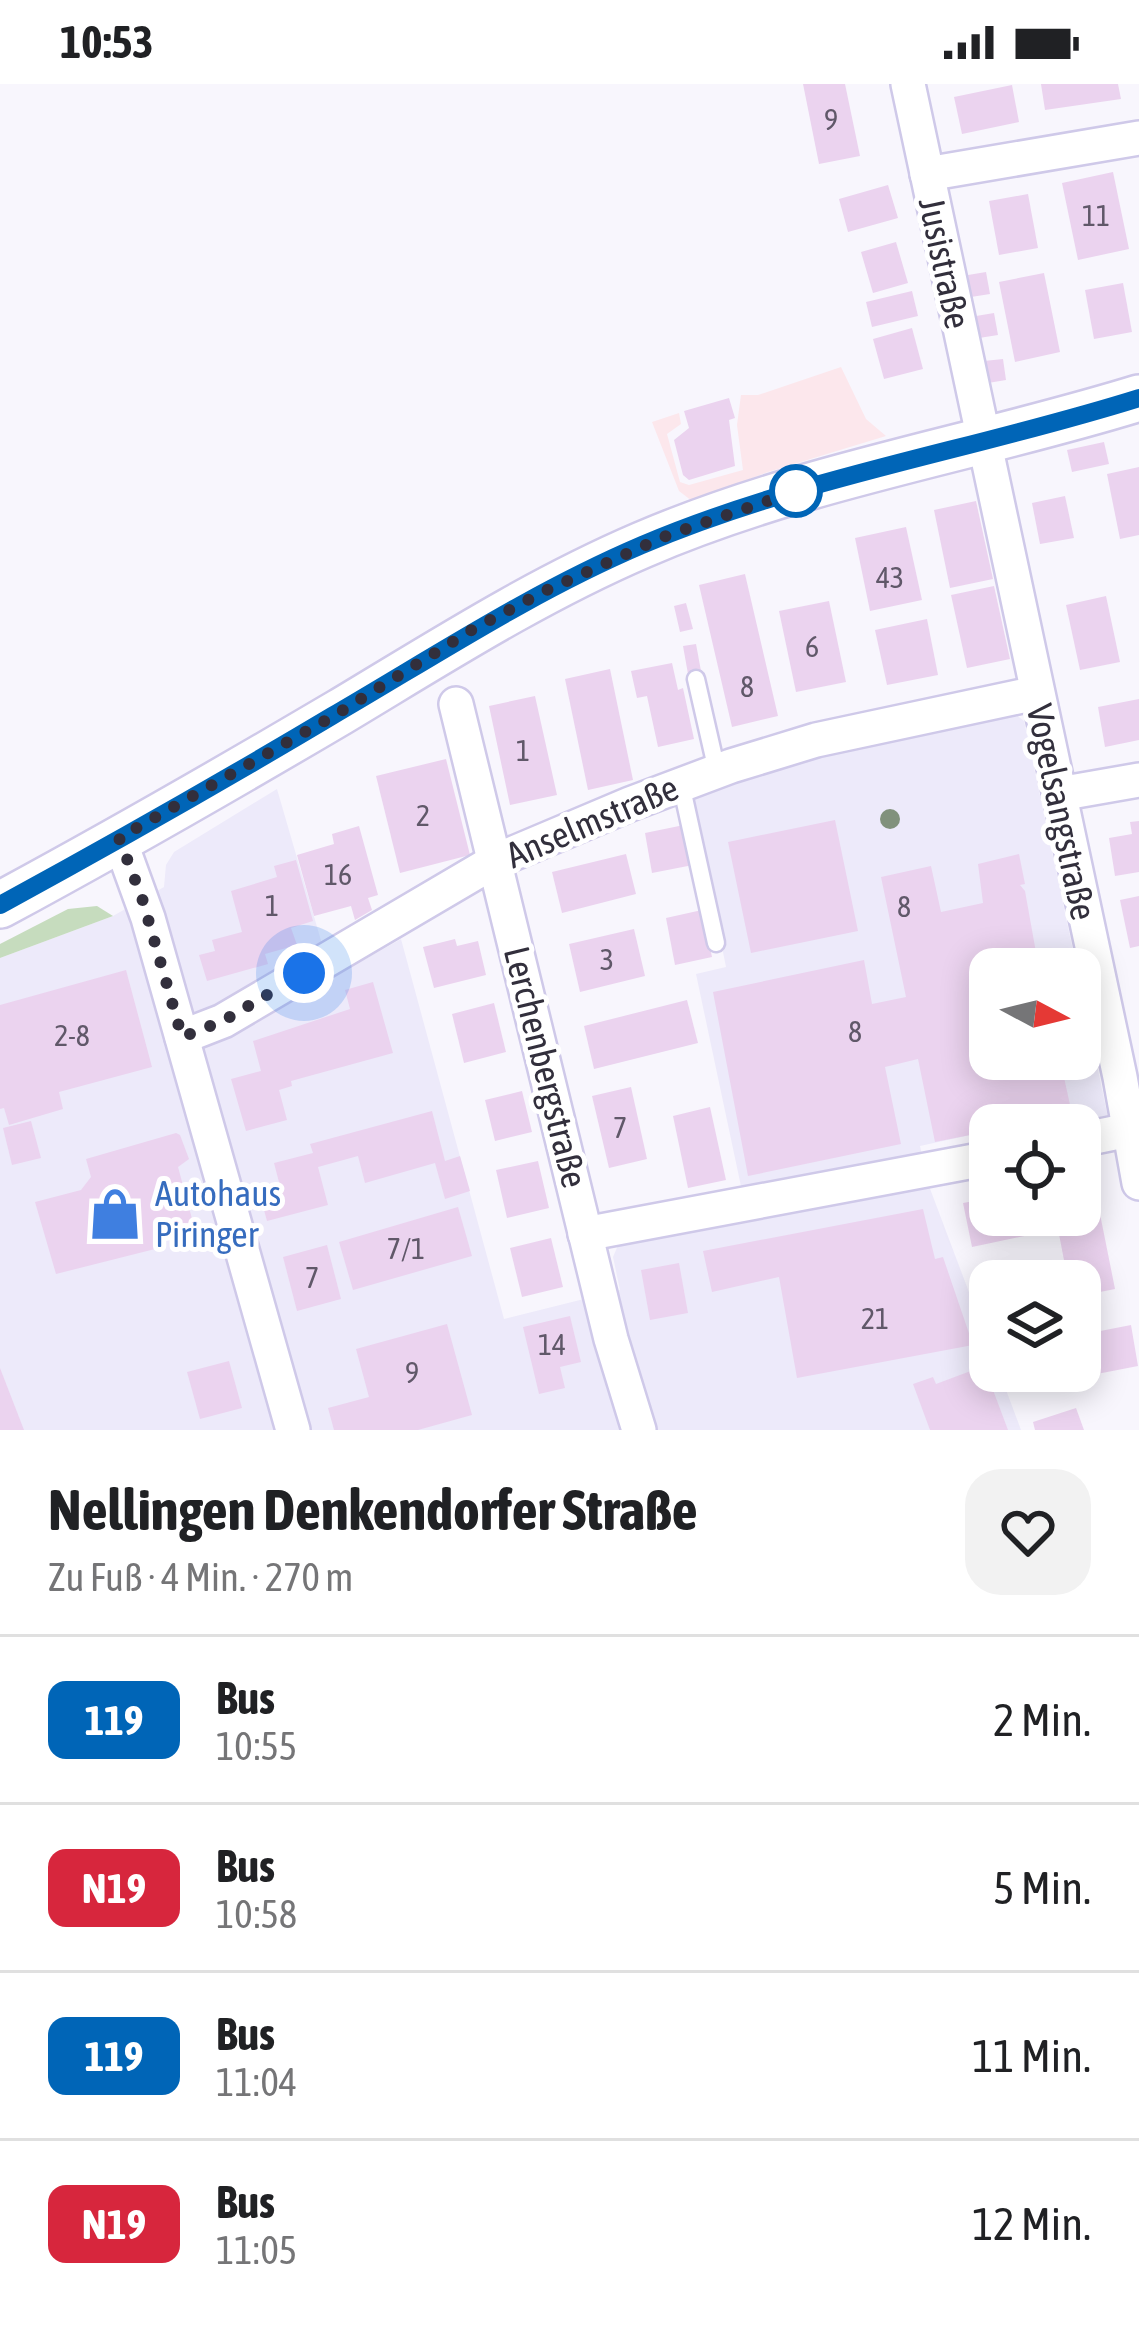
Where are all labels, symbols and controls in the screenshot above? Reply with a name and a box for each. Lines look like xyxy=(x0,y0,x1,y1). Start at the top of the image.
text: 10:53 xyxy=(60,16,154,68)
house number: 9 xyxy=(824,102,838,136)
street label: Jusistraße xyxy=(911,194,979,332)
house number: 11 xyxy=(1082,198,1110,232)
unlabelled marker xyxy=(771,466,821,516)
house number: 43 xyxy=(876,560,904,594)
house number: 6 xyxy=(805,629,819,663)
house number: 8 xyxy=(740,669,754,703)
street label: Vogelsangstraße xyxy=(1019,700,1105,924)
house number: 1 xyxy=(516,733,530,767)
street label: Anselmstraße xyxy=(500,766,684,876)
house number: 2 xyxy=(416,798,430,832)
house number: 16 xyxy=(324,857,352,891)
house number: 1 xyxy=(265,888,279,922)
house number: 8 xyxy=(897,889,911,923)
street label: Lerchenbergstraße xyxy=(496,942,596,1192)
house number: 3 xyxy=(600,942,614,976)
your location xyxy=(274,943,334,1003)
north arrow xyxy=(969,948,1101,1080)
map controls xyxy=(969,948,1101,1392)
house number: 8 xyxy=(848,1014,862,1048)
house number: 2-8 xyxy=(54,1018,90,1052)
button: locate xyxy=(969,1104,1101,1236)
house number: 7 xyxy=(613,1110,627,1144)
place label: Autohaus Piringer xyxy=(155,1172,281,1255)
shop icon: Autohaus Piringer xyxy=(86,1185,144,1243)
house number: 7/1 xyxy=(387,1231,425,1265)
house number: 7 xyxy=(305,1260,319,1294)
button: layers xyxy=(969,1260,1101,1392)
house number: 21 xyxy=(861,1301,889,1335)
house number: 14 xyxy=(538,1327,566,1361)
house number: 9 xyxy=(405,1355,419,1389)
button: heart xyxy=(965,1469,1091,1595)
text: Nellingen Denkendorfer Straße xyxy=(48,1477,698,1542)
text: Zu Fuß · 4 Min. · 270 m xyxy=(48,1555,353,1599)
text: Bus xyxy=(216,1672,275,1724)
text: 2 Min. xyxy=(993,1694,1091,1746)
text: 119 xyxy=(84,1696,144,1744)
text: 10:55 xyxy=(216,1724,297,1768)
text: Bus xyxy=(216,1840,275,1892)
text: 5 Min. xyxy=(993,1862,1091,1914)
text: N19 xyxy=(82,1864,146,1912)
text: 10:58 xyxy=(216,1892,297,1936)
text: Bus xyxy=(216,2008,275,2060)
text: 11 Min. xyxy=(972,2030,1091,2082)
text: 119 xyxy=(84,2032,144,2080)
text: 11:04 xyxy=(216,2060,297,2104)
text: Bus xyxy=(216,2176,275,2228)
text: 12 Min. xyxy=(972,2198,1091,2250)
text: N19 xyxy=(82,2200,146,2248)
text: 11:05 xyxy=(216,2228,297,2272)

